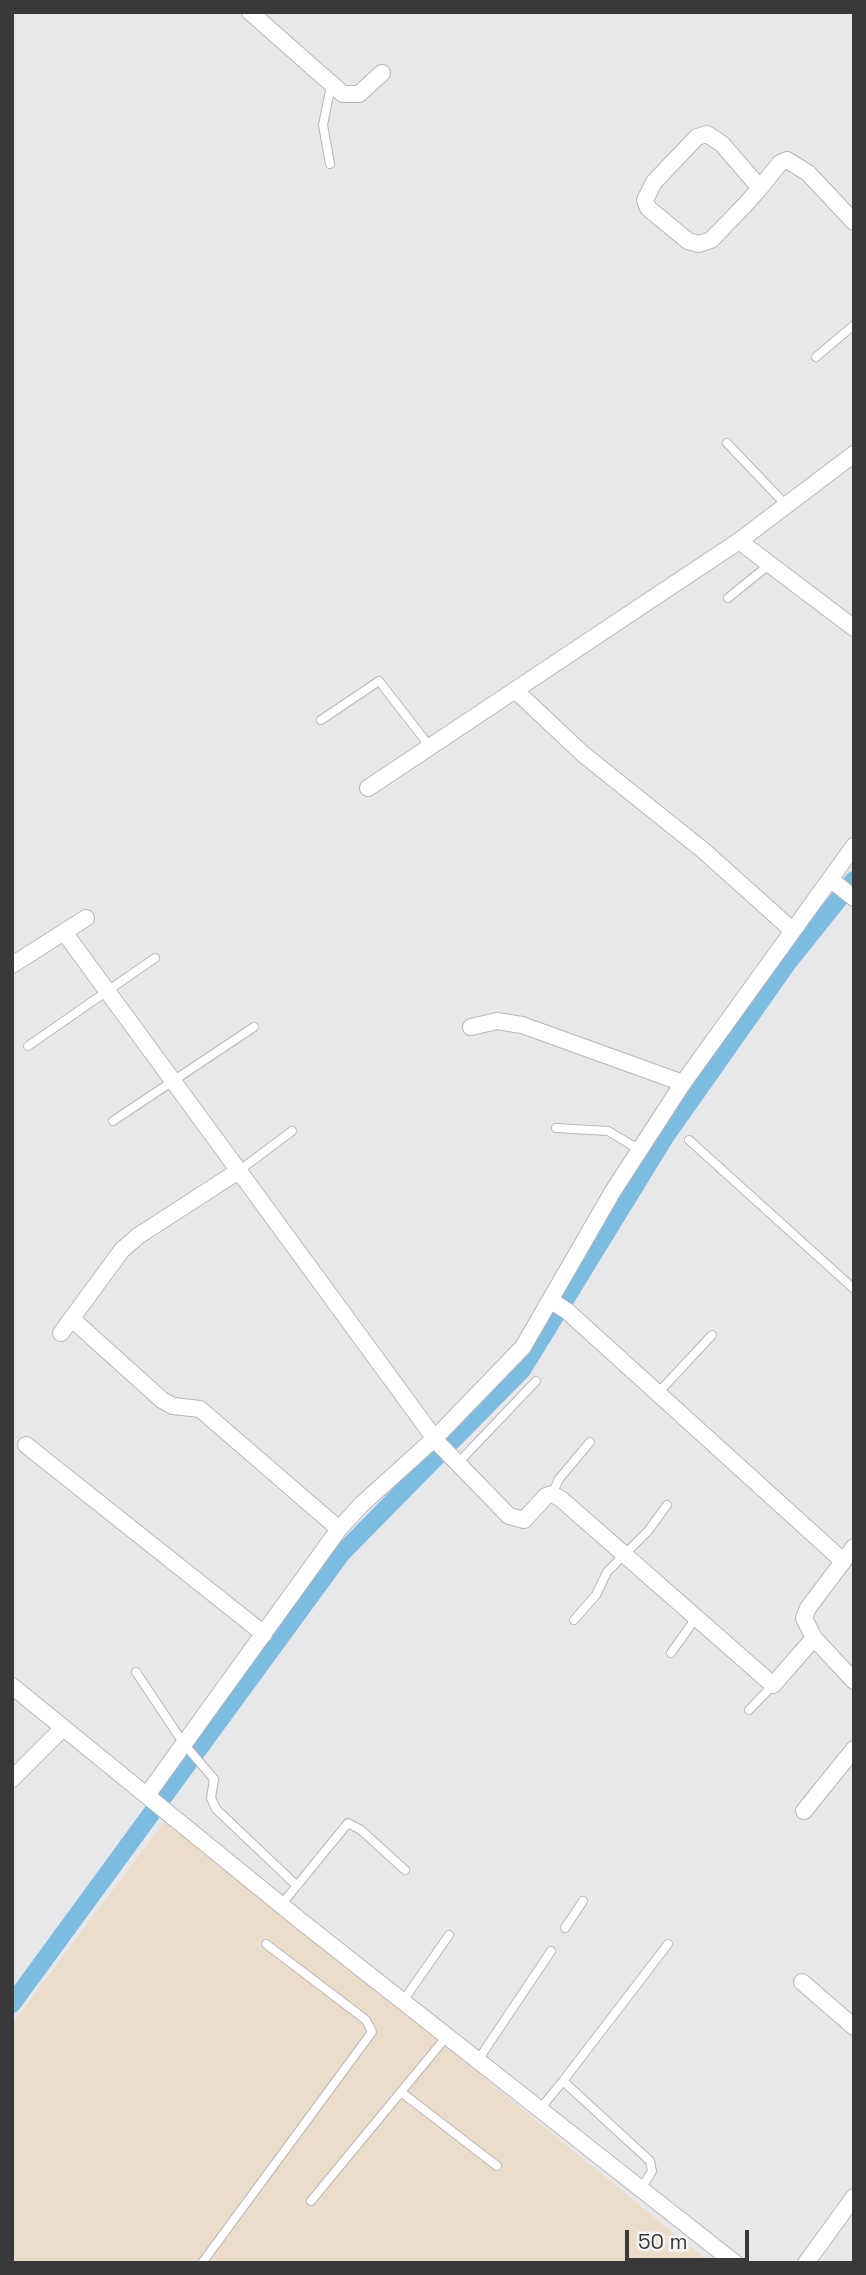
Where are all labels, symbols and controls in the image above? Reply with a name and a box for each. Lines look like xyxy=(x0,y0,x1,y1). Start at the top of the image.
scale bar xyxy=(628,2216,752,2260)
text: 50 m xyxy=(638,2228,688,2255)

